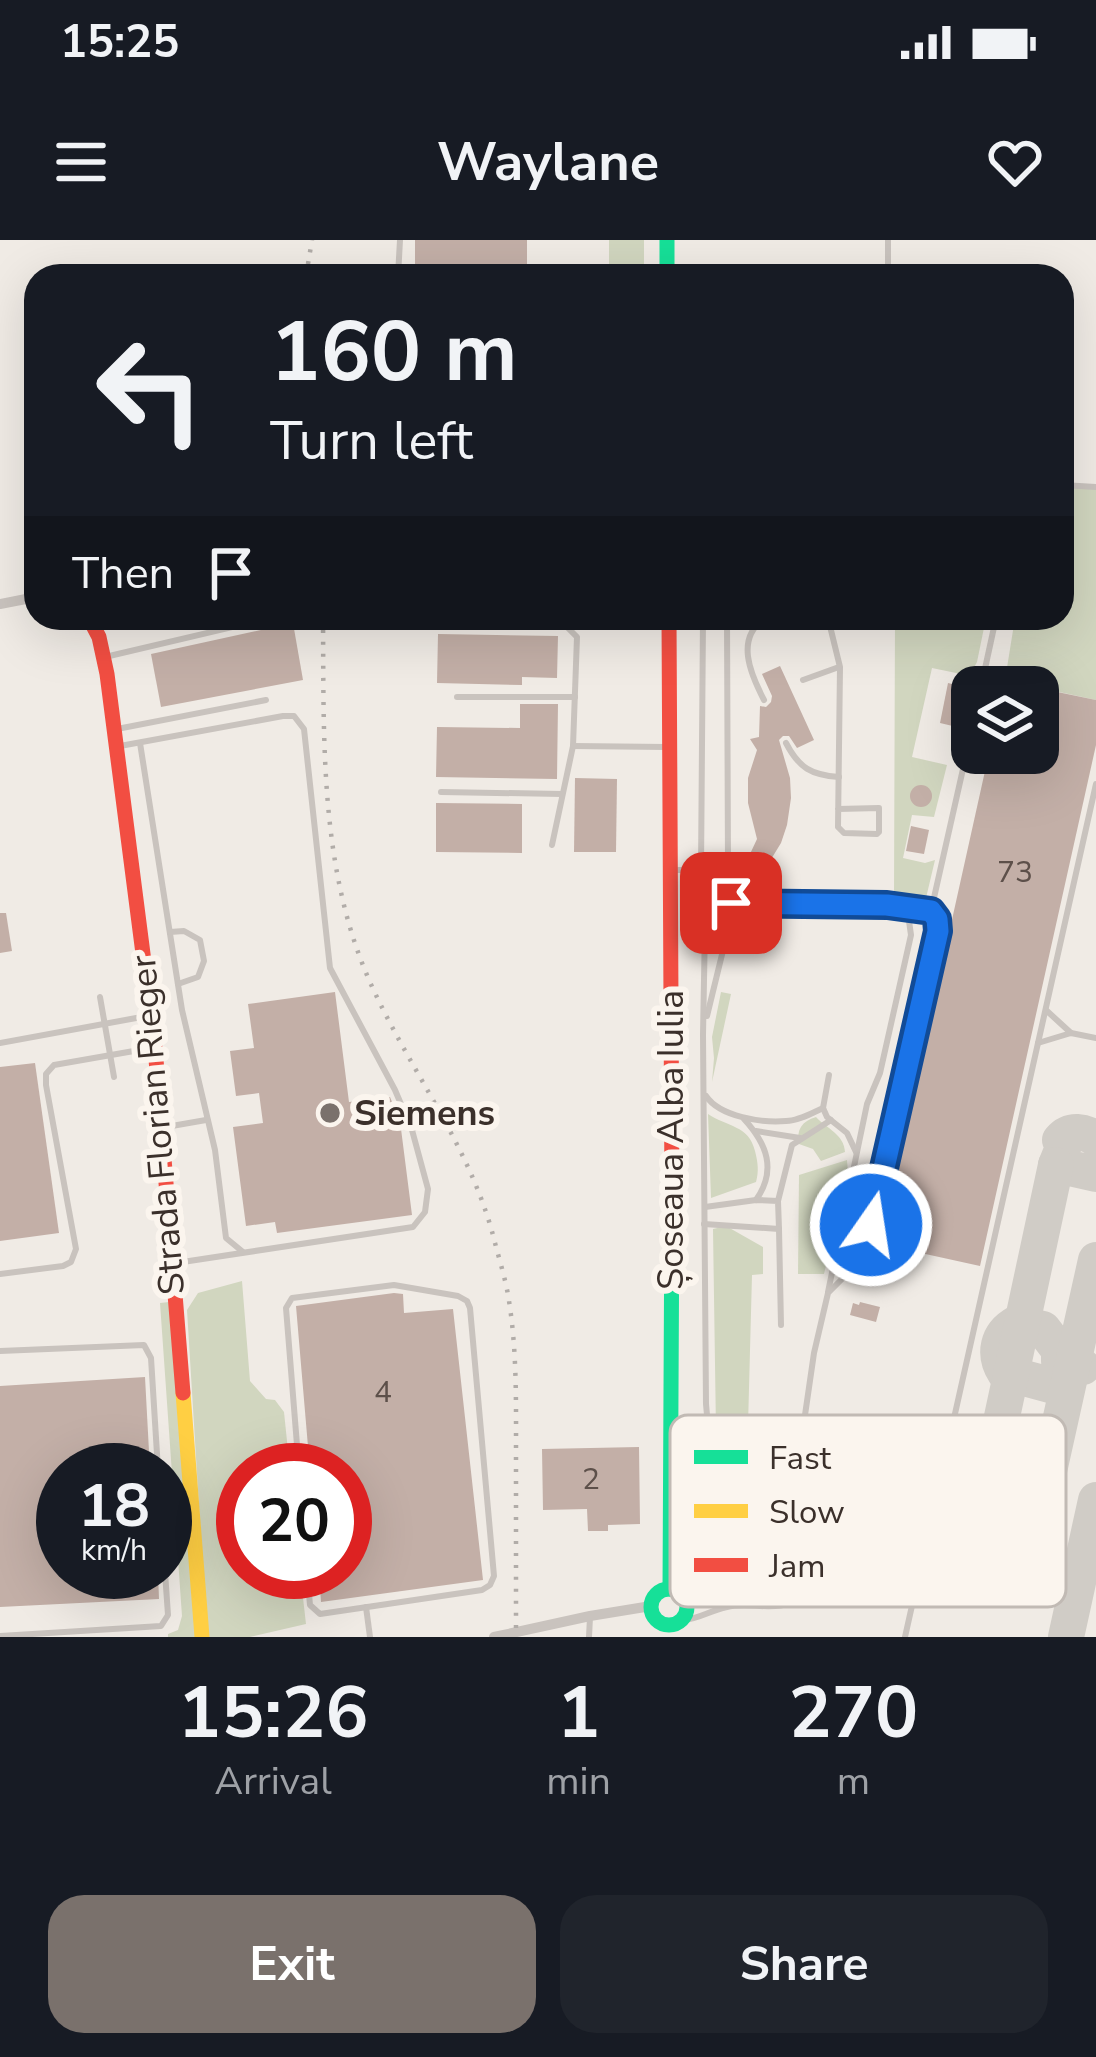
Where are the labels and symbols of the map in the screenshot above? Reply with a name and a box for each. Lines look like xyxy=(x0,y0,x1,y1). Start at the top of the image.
pin xyxy=(680,852,782,954)
house number: 73 xyxy=(997,852,1033,893)
street label: Strada Florian Rieger xyxy=(119,953,197,1297)
street label: Șoseaua Alba Iulia xyxy=(647,990,696,1290)
place label: Siemens xyxy=(354,1089,495,1138)
marker: Siemens xyxy=(317,1100,343,1126)
position arrow xyxy=(808,1162,934,1288)
house number: 4 xyxy=(374,1372,392,1413)
legend xyxy=(670,1415,1066,1607)
text: Fast xyxy=(769,1436,832,1481)
speed limit sign: 20 xyxy=(216,1443,372,1599)
house number: 2 xyxy=(582,1459,600,1500)
text: Slow xyxy=(769,1490,845,1535)
text: Jam xyxy=(768,1544,825,1589)

